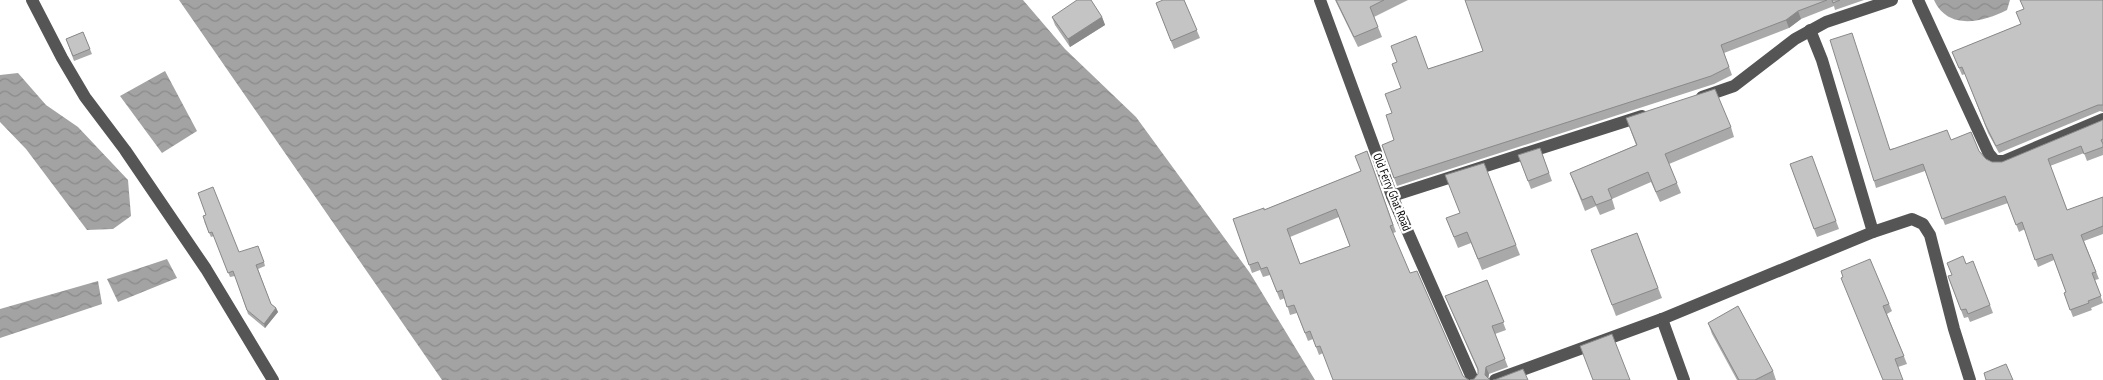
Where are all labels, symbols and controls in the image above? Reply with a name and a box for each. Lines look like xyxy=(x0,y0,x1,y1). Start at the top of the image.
street label: Old Ferry Ghat Road xyxy=(1370,151,1415,233)

